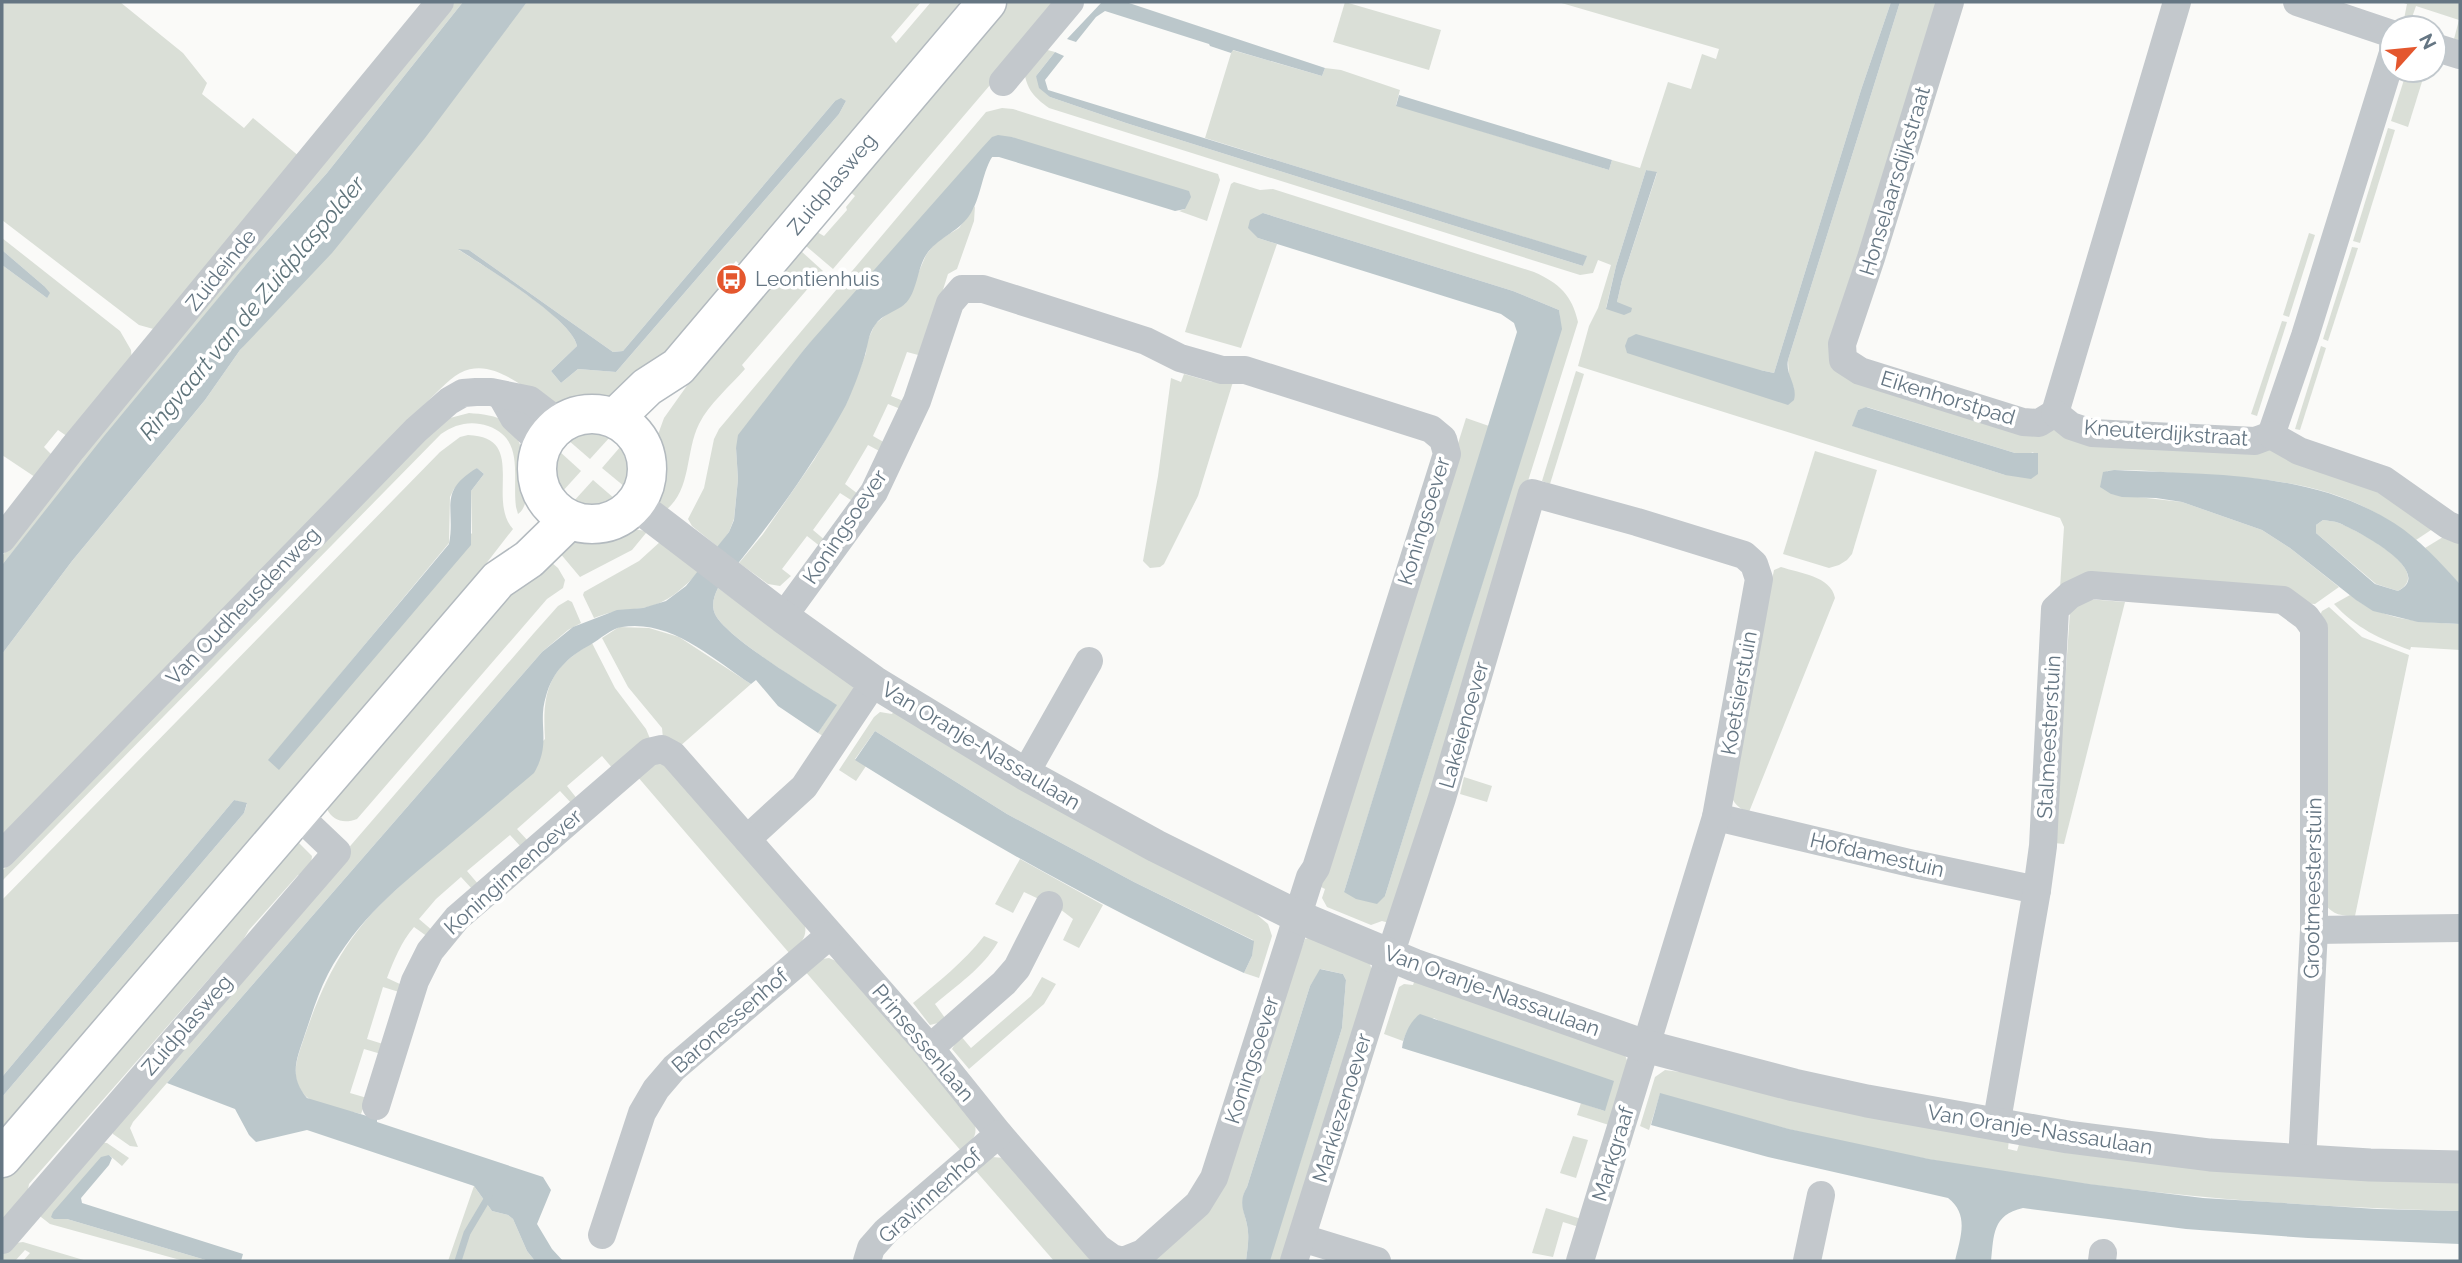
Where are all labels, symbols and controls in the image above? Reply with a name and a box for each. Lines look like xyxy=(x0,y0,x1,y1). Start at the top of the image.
north arrow xyxy=(2378,14,2448,84)
text: N xyxy=(2415,30,2441,53)
street label: Honselaarsdijkstraat xyxy=(1854,83,1935,278)
street label: Zuidplasweg xyxy=(782,128,881,240)
water label: Ringvaart van de Zuidplaspolder xyxy=(133,169,371,445)
street label: Zuideinde xyxy=(180,224,261,315)
bus stop icon: Leontienhuis xyxy=(715,262,749,296)
place label: Leontienhuis xyxy=(755,266,880,291)
street label: Eikenhorstpad xyxy=(1878,365,2018,430)
street label: Kneuterdijkstraat xyxy=(2083,414,2249,451)
street label: Koningsoever xyxy=(1392,453,1455,588)
street label: Koningsoever xyxy=(797,464,892,589)
street label: Van Oudheusdenweg xyxy=(161,521,325,690)
street label: Koetsierstuin xyxy=(1715,629,1762,757)
street label: Stalmeesterstuin xyxy=(2032,654,2065,819)
street label: Lakeienoever xyxy=(1433,658,1494,791)
street label: Van Oranje-Nassaulaan xyxy=(877,676,1085,815)
street label: Grootmeesterstuin xyxy=(2298,797,2327,979)
street label: Koninginnenoever xyxy=(439,803,587,940)
street label: Hofdamestuin xyxy=(1808,827,1947,882)
street label: Van Oranje-Nassaulaan xyxy=(1381,940,1603,1041)
street label: Baronessenhof xyxy=(666,963,794,1078)
street label: Zuidplasweg xyxy=(136,969,237,1080)
street label: Prinsessenlaan xyxy=(867,979,980,1106)
street label: Koningsoever xyxy=(1219,992,1284,1127)
street label: Markiezenoever xyxy=(1307,1030,1376,1185)
street label: Van Oranje-Nassaulaan xyxy=(1926,1099,2154,1160)
street label: Markgraaf xyxy=(1586,1102,1639,1204)
street label: Gravinnenhof xyxy=(873,1142,987,1248)

